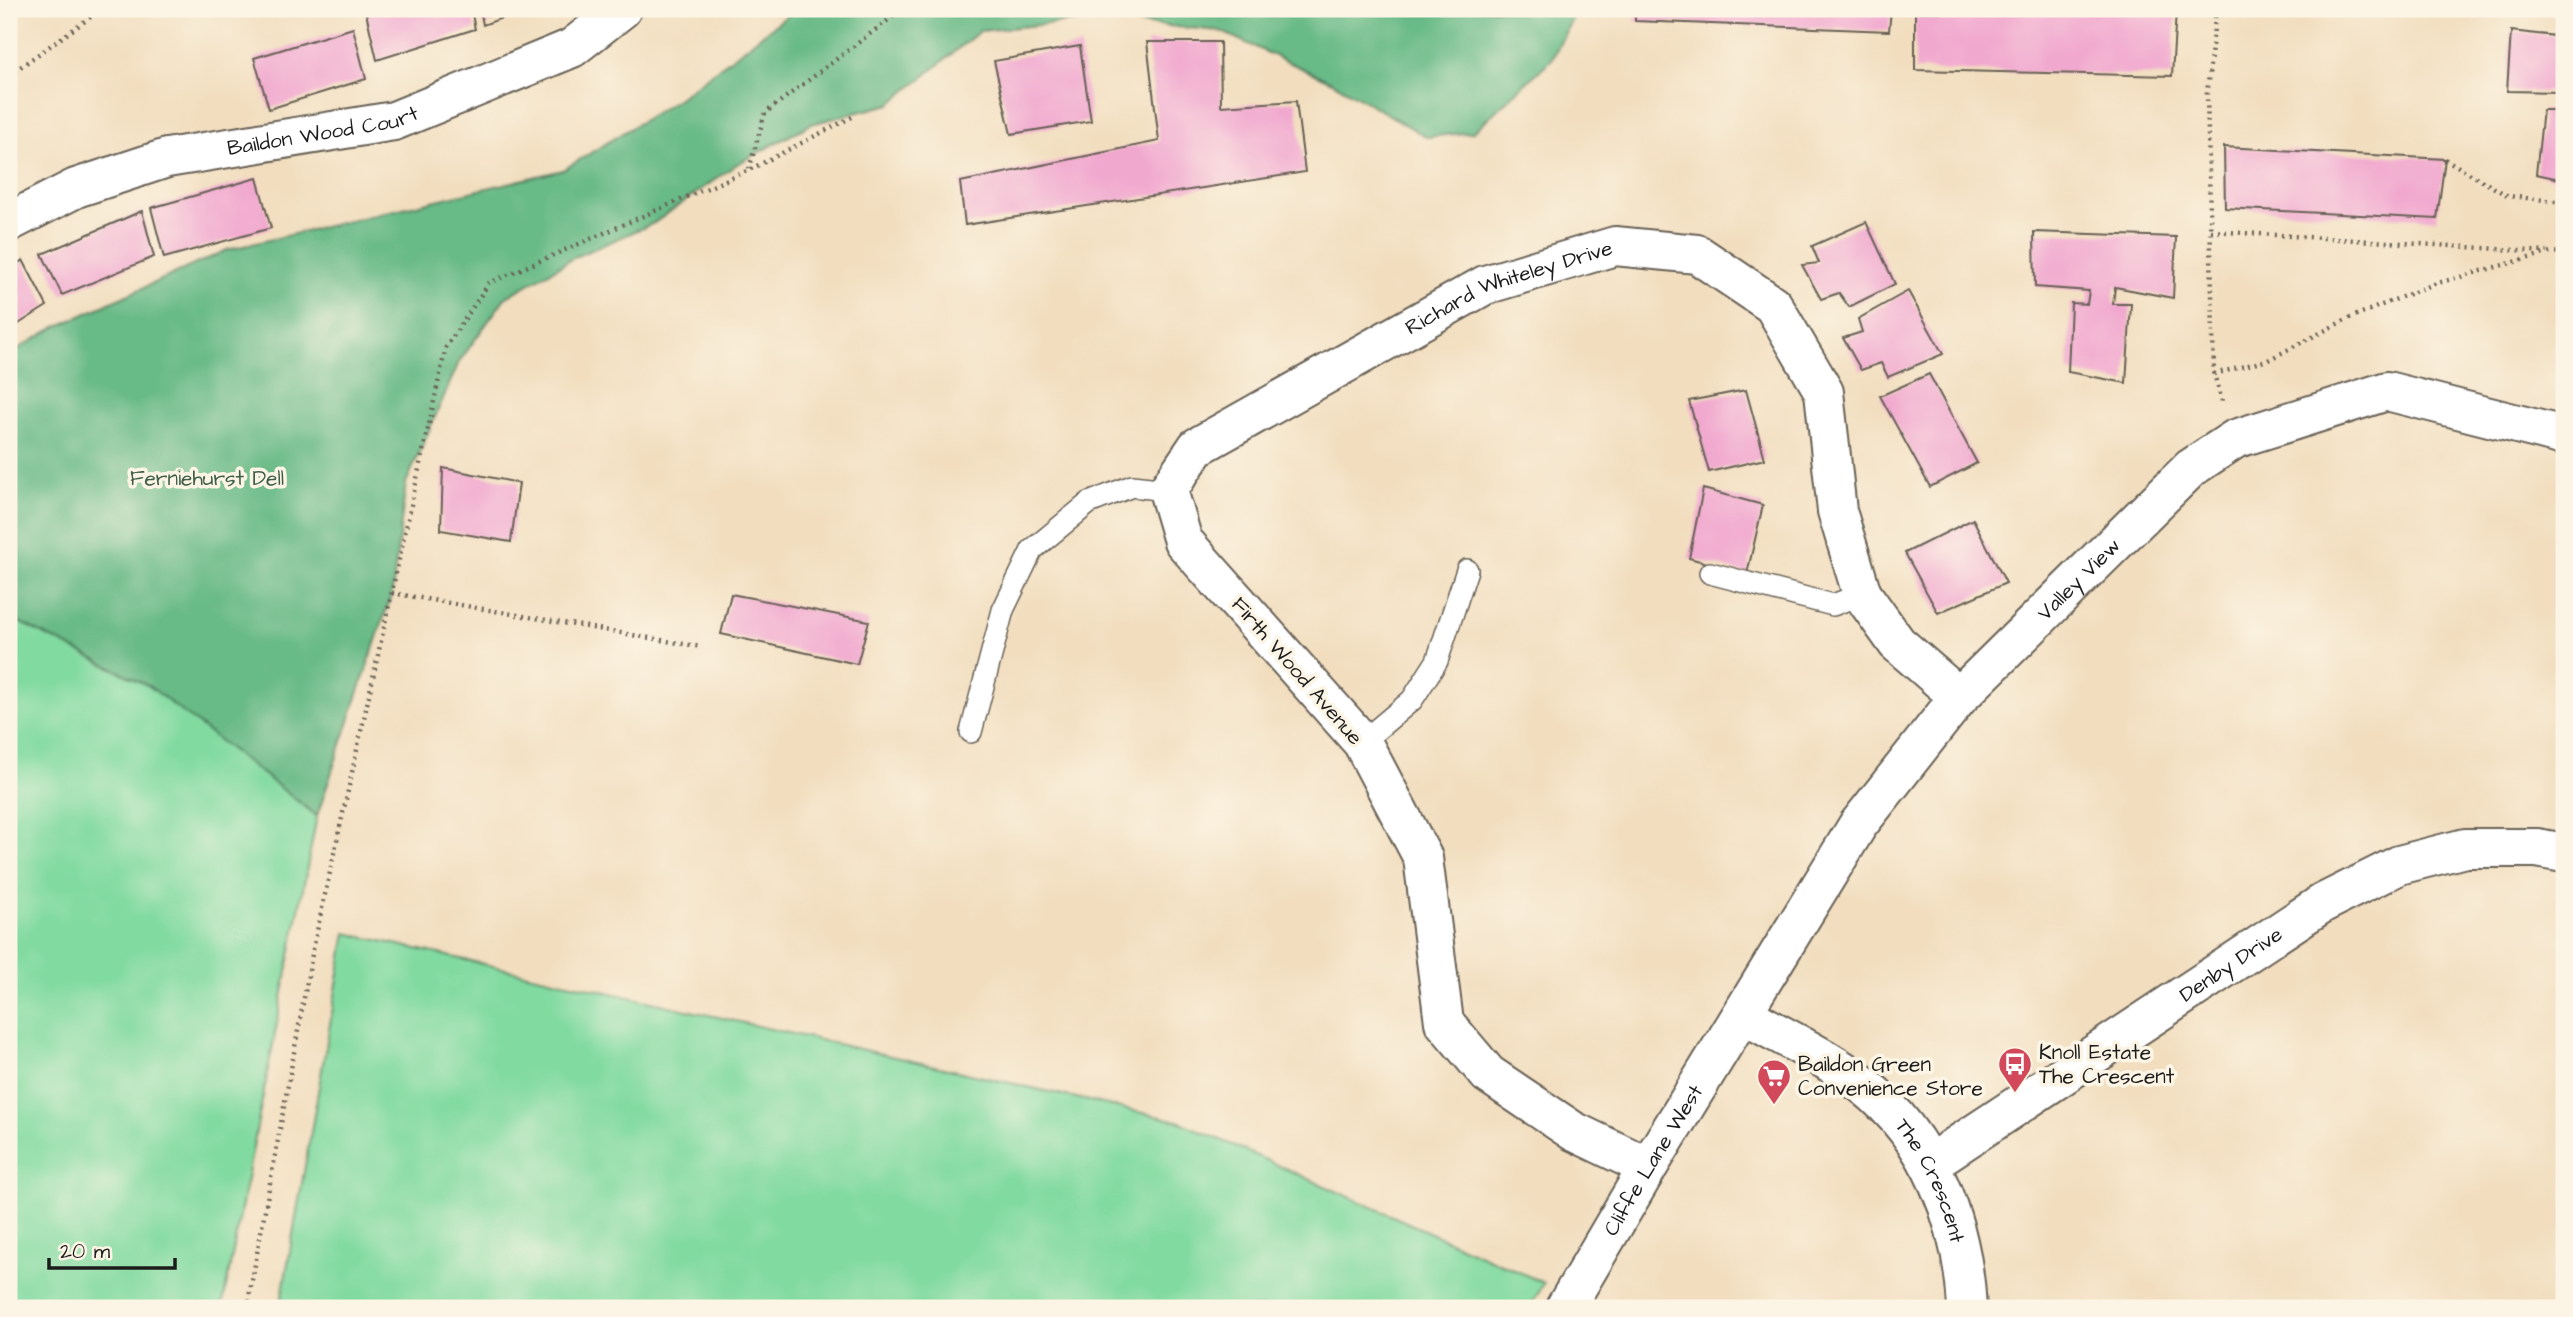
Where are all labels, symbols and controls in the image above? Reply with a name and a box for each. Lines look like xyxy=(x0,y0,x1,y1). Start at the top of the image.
street label: Baildon Wood Court xyxy=(225,98,423,162)
street label: Richard Whiteley Drive xyxy=(1400,233,1616,342)
park label: Ferniehurst Dell xyxy=(130,464,284,493)
street label: Valley View xyxy=(2030,531,2127,627)
street label: Firth Wood Avenue xyxy=(1225,591,1369,751)
street label: Denby Drive xyxy=(2174,919,2288,1009)
place label: Knoll Estate The Crescent xyxy=(2039,1038,2175,1091)
bus stop icon: Knoll Estate The Crescent xyxy=(1996,1045,2034,1094)
place label: Baildon Green Convenience Store xyxy=(1798,1050,1983,1103)
supermarket icon: Baildon Green Convenience Store xyxy=(1755,1057,1793,1106)
street label: Cliffe Lane West xyxy=(1596,1079,1710,1241)
street label: The Crescent xyxy=(1889,1112,1972,1246)
scale bar xyxy=(49,1226,175,1270)
text: 20 m xyxy=(60,1237,111,1266)

